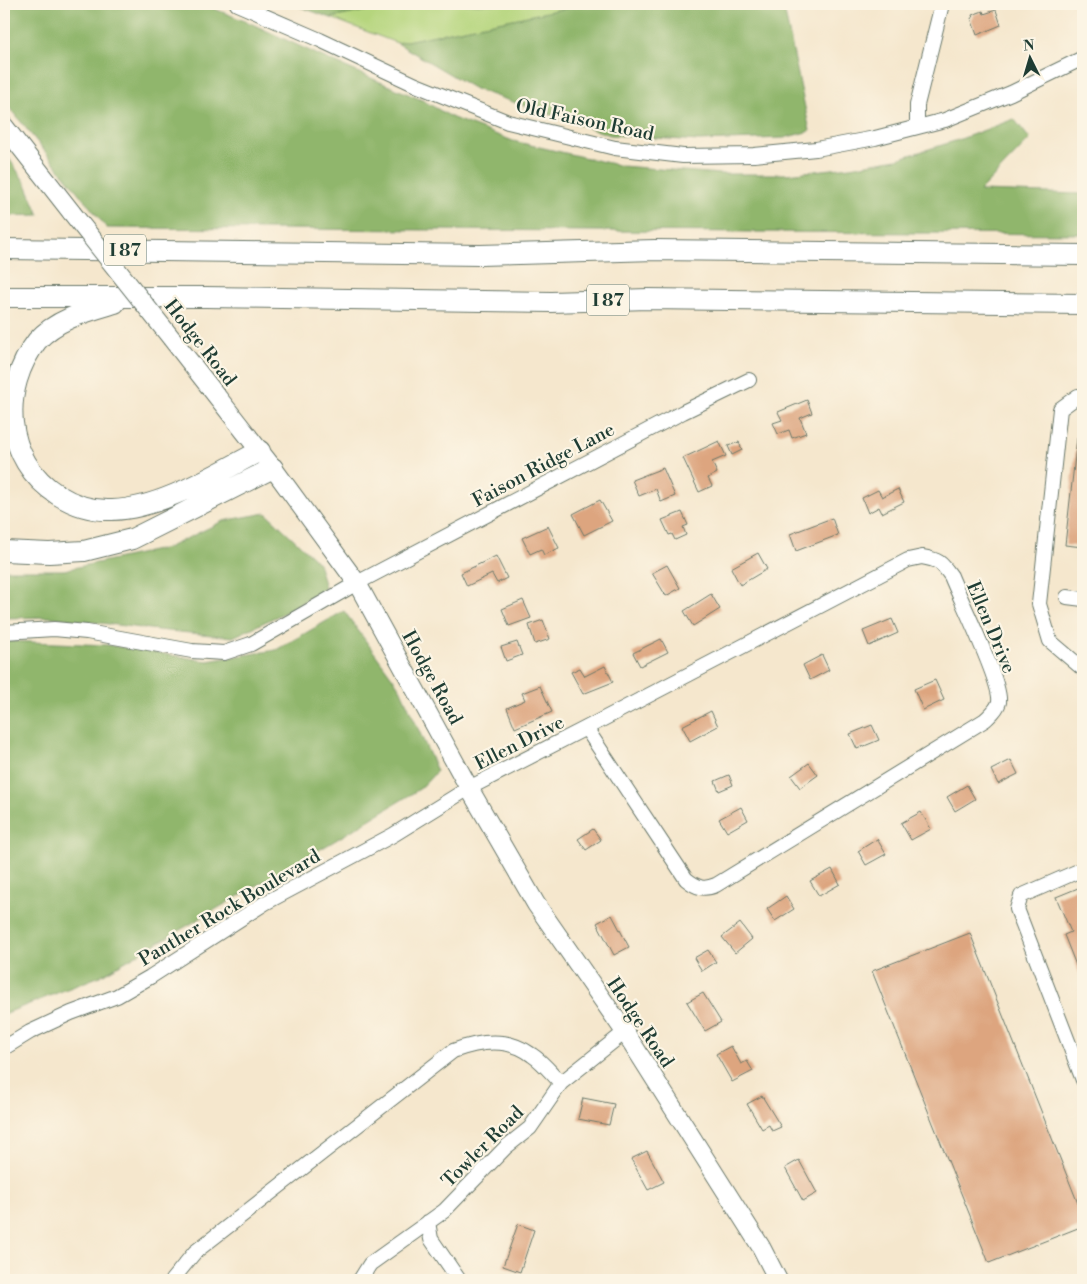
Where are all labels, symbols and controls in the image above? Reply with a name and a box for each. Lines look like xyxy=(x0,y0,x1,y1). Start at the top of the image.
north arrow xyxy=(1004,32,1054,82)
text: N xyxy=(1023,37,1035,55)
street label: Old Faison Road xyxy=(513,94,656,146)
road number: I 87 xyxy=(104,234,146,266)
road number: I 87 xyxy=(587,284,629,316)
street label: Hodge Road xyxy=(159,294,242,391)
street label: Faison Ridge Lane xyxy=(468,417,619,513)
street label: Ellen Drive xyxy=(961,578,1021,677)
street label: Hodge Road xyxy=(396,626,468,729)
street label: Ellen Drive xyxy=(471,710,568,776)
street label: Panther Rock Boulevard xyxy=(134,844,325,972)
street label: Hodge Road xyxy=(601,973,679,1072)
street label: Towler Road xyxy=(437,1100,529,1193)

